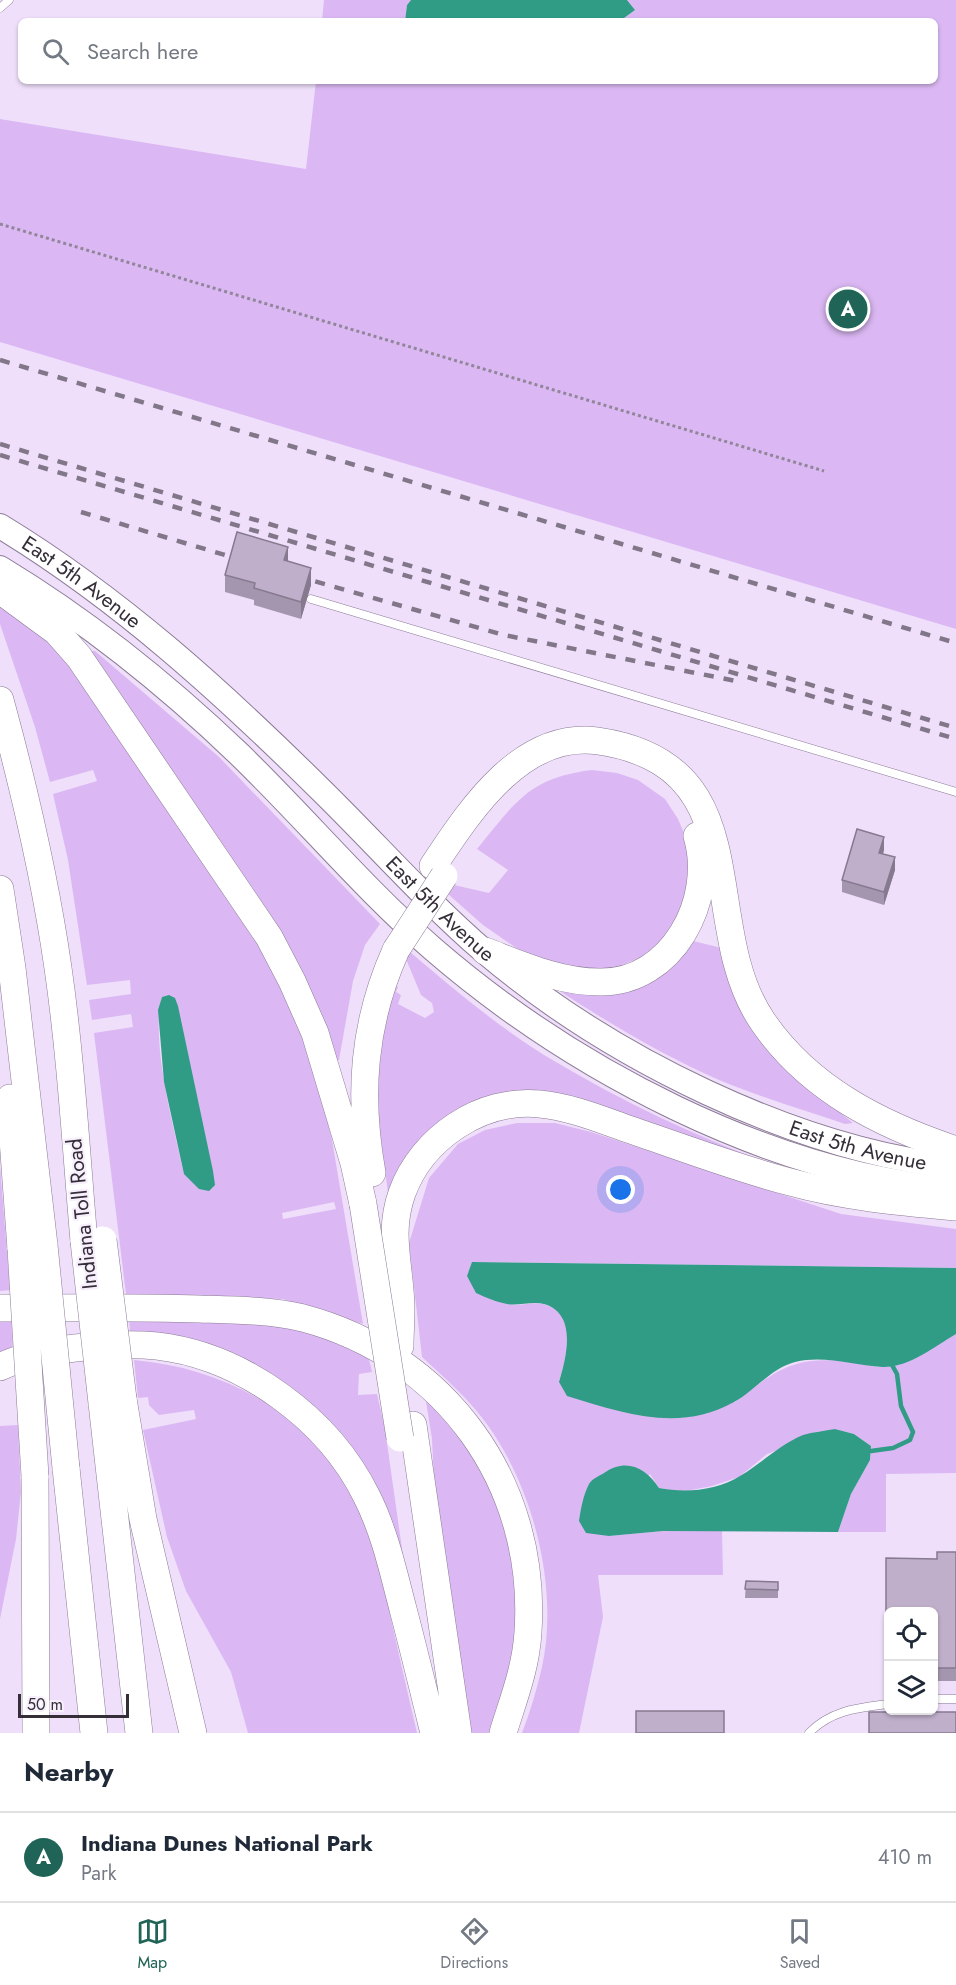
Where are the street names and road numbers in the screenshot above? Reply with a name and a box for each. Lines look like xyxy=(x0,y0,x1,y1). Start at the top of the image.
street label: East 5th Avenue xyxy=(16,528,148,636)
street label: East 5th Avenue xyxy=(379,849,501,969)
street label: East 5th Avenue xyxy=(785,1113,929,1178)
street label: Indiana Toll Road xyxy=(59,1137,105,1291)

